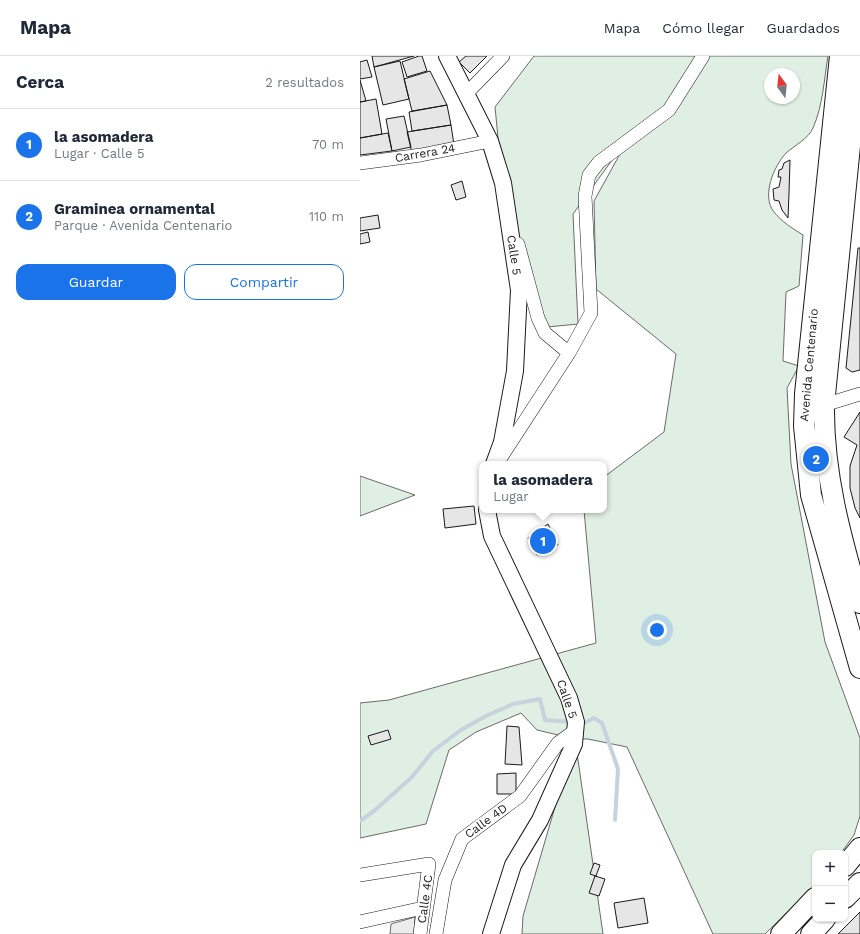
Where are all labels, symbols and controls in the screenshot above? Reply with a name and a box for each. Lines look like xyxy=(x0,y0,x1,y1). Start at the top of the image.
text: Mapa xyxy=(20,16,71,39)
text: Mapa xyxy=(604,20,640,36)
text: Cómo llegar xyxy=(662,20,745,36)
text: Guardados xyxy=(767,20,840,36)
north arrow xyxy=(764,68,800,104)
text: Cerca xyxy=(16,72,64,92)
text: 2 resultados xyxy=(265,75,344,90)
text: la asomadera xyxy=(54,128,153,146)
text: 1 xyxy=(26,137,32,152)
text: 70 m xyxy=(312,137,344,152)
street label: Carrera 24 xyxy=(394,141,456,165)
text: Lugar · Calle 5 xyxy=(54,146,144,161)
text: Graminea ornamental xyxy=(54,200,215,218)
text: 2 xyxy=(25,209,33,224)
text: 110 m xyxy=(309,209,344,224)
text: Parque · Avenida Centenario xyxy=(54,218,232,233)
street label: Calle 5 xyxy=(504,234,524,276)
button: Guardar xyxy=(16,264,176,300)
button: Compartir xyxy=(184,264,344,300)
street label: Avenida Centenario xyxy=(797,308,821,422)
pin: 2 xyxy=(803,444,829,474)
popup xyxy=(479,461,607,513)
text: la asomadera xyxy=(493,471,593,489)
text: Lugar xyxy=(493,489,529,504)
pin: 1 xyxy=(530,526,556,556)
your location xyxy=(647,620,667,640)
street label: Calle 5 xyxy=(554,678,580,720)
street label: Calle 4D xyxy=(462,801,510,841)
map controls xyxy=(812,850,848,922)
button: + xyxy=(812,850,848,886)
street label: Calle 4C xyxy=(415,874,435,924)
button: − xyxy=(812,886,848,922)

